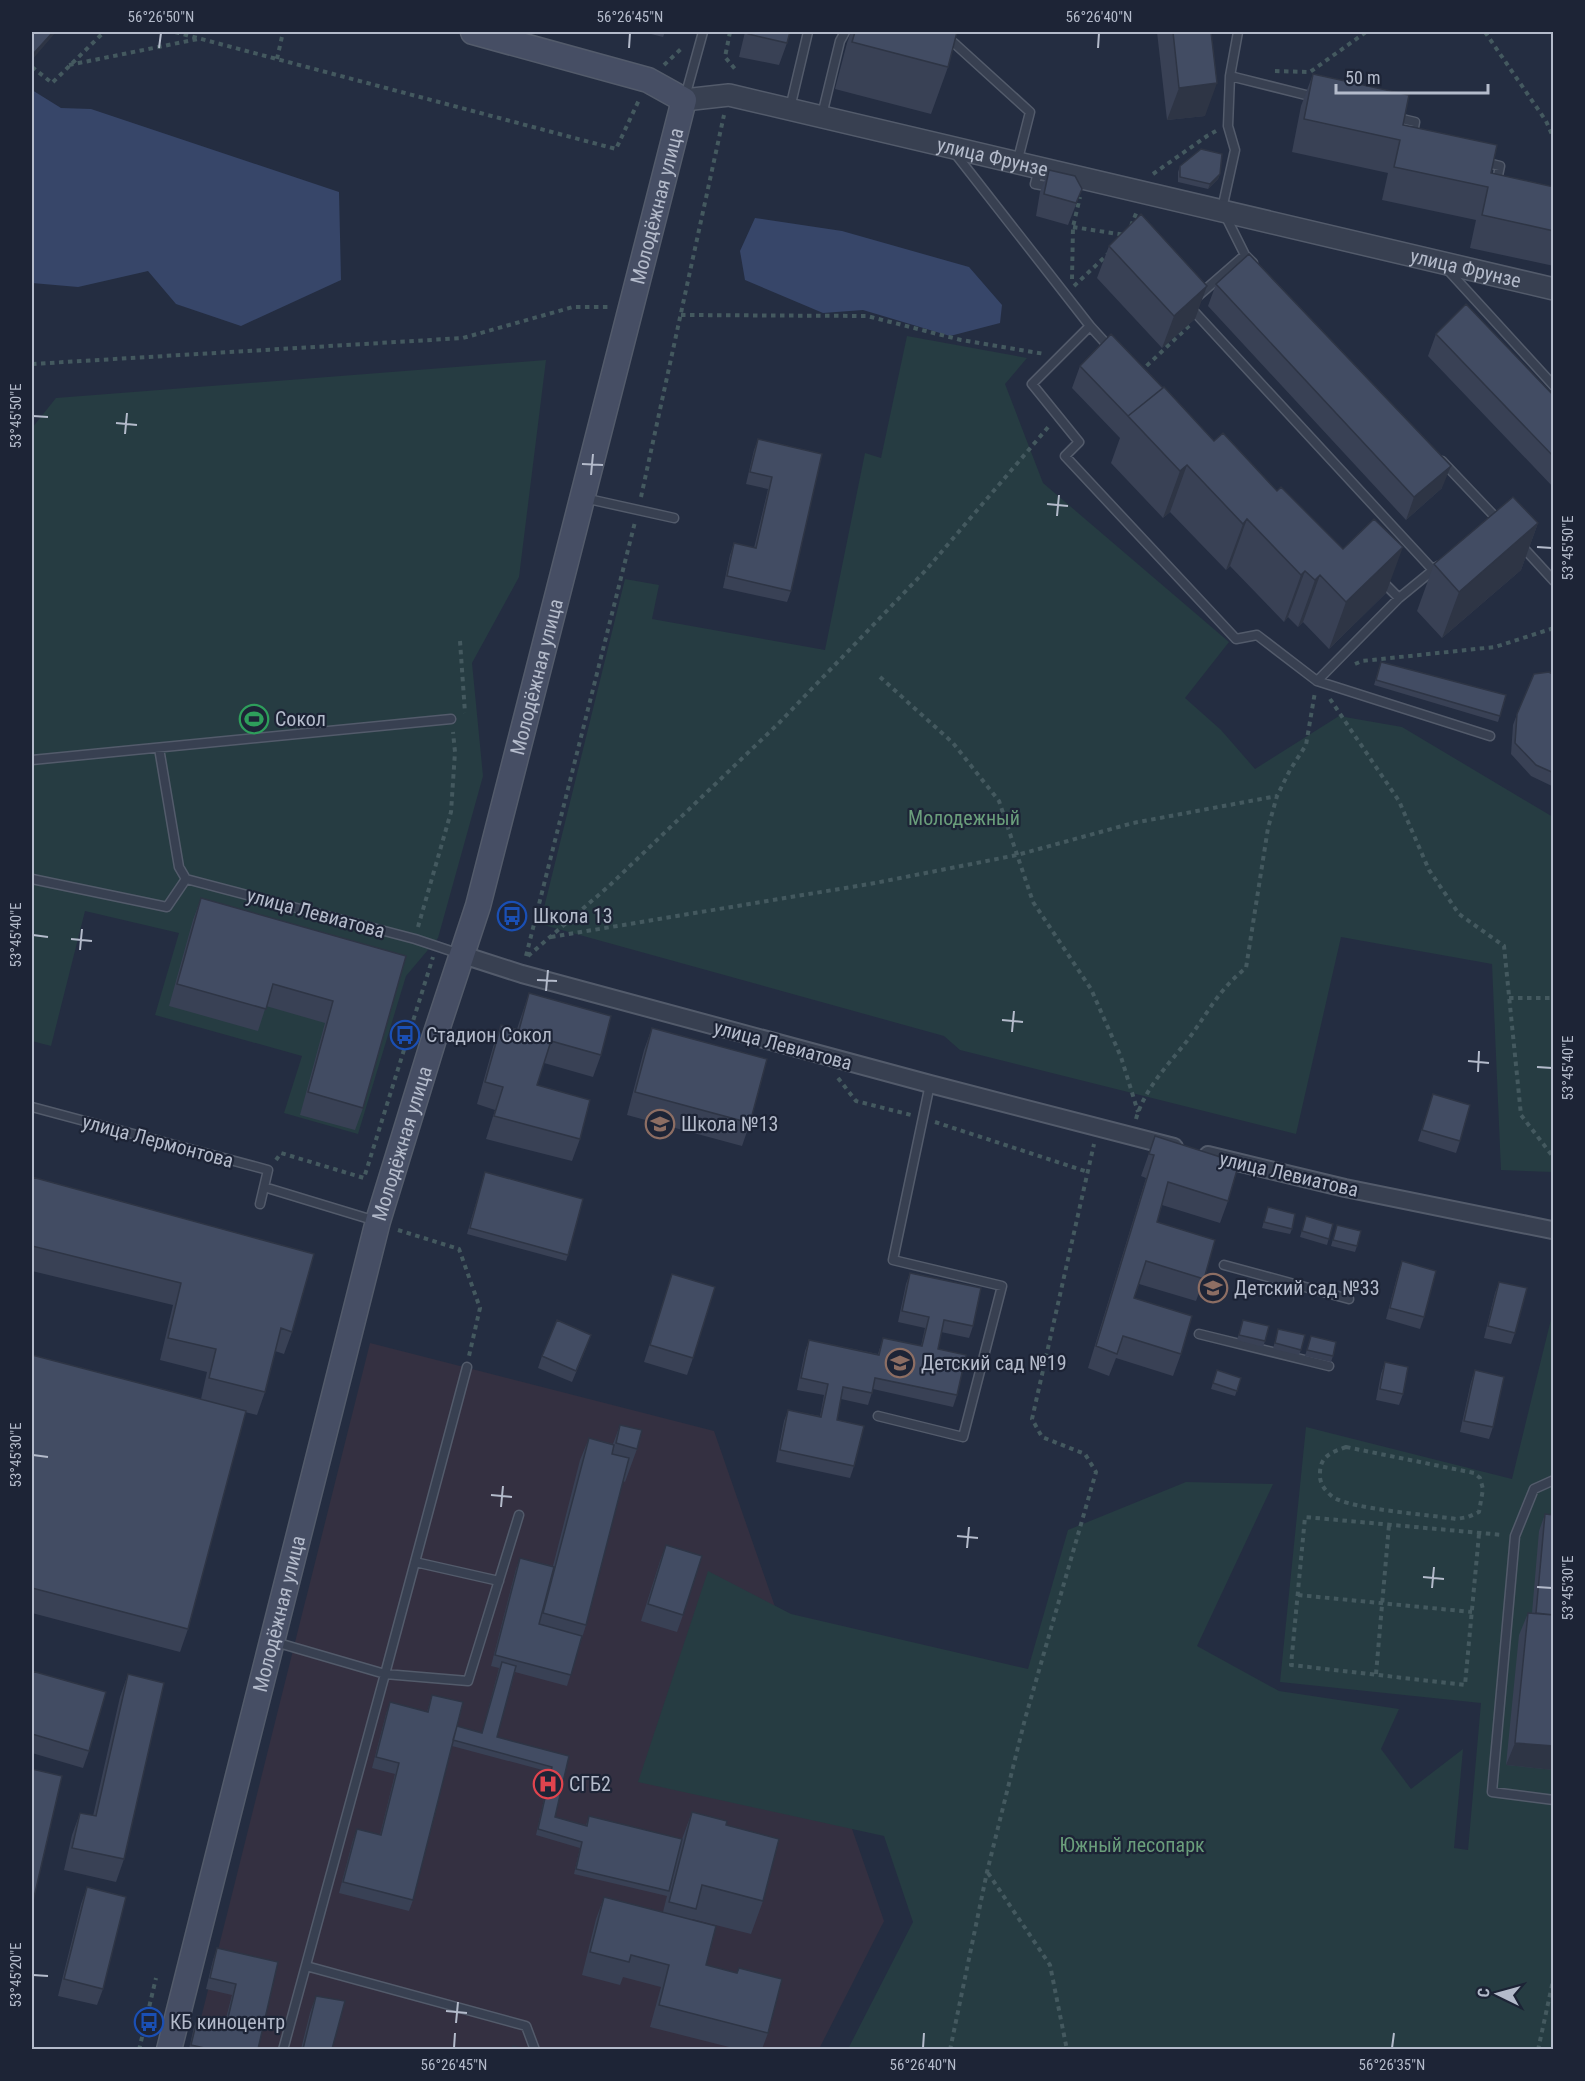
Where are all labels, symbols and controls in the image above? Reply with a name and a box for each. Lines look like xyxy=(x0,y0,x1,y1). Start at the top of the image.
text: 56°26'50"N xyxy=(128,8,194,26)
text: 56°26'45"N xyxy=(597,8,663,26)
text: 56°26'40"N xyxy=(1066,8,1132,26)
scale bar xyxy=(1336,57,1488,95)
text: 50 m xyxy=(1345,67,1380,88)
street label: Молодёжная улица xyxy=(625,125,688,287)
street label: улица Фрунзе xyxy=(935,132,1050,182)
street label: улица Фрунзе xyxy=(1408,244,1523,293)
text: 53°45'50"E xyxy=(7,384,25,448)
text: 53°45'50"E xyxy=(1559,516,1577,580)
street label: Молодёжная улица xyxy=(505,596,568,757)
sports icon: Сокол xyxy=(238,703,270,735)
place label: Сокол xyxy=(275,707,326,731)
park label: Молодежный xyxy=(908,806,1020,830)
street label: улица Левиатова xyxy=(244,883,388,943)
bus stop icon: Школа 13 xyxy=(496,900,528,932)
text: 53°45'40"E xyxy=(7,903,25,967)
place label: Школа 13 xyxy=(533,904,613,928)
street label: улица Левиатова xyxy=(711,1015,855,1075)
bus stop icon: Стадион Сокол xyxy=(389,1019,421,1051)
place label: Стадион Сокол xyxy=(426,1023,552,1047)
text: 53°45'40"E xyxy=(1559,1036,1577,1100)
street label: Молодёжная улица xyxy=(367,1063,437,1224)
school or university icon: Школа №13 xyxy=(644,1108,676,1140)
street label: улица Лермонтова xyxy=(80,1109,236,1173)
place label: Школа №13 xyxy=(681,1112,778,1136)
street label: улица Левиатова xyxy=(1217,1146,1361,1202)
school or university icon: Детский сад №33 xyxy=(1197,1272,1229,1304)
place label: Детский сад №33 xyxy=(1234,1276,1380,1300)
school or university icon: Детский сад №19 xyxy=(884,1347,916,1379)
place label: Детский сад №19 xyxy=(921,1351,1067,1375)
text: 53°45'30"E xyxy=(7,1423,25,1487)
street label: Молодёжная улица xyxy=(248,1533,310,1694)
text: 53°45'30"E xyxy=(1559,1556,1577,1620)
hospital icon: СГБ2 xyxy=(532,1768,564,1800)
place label: СГБ2 xyxy=(569,1772,611,1796)
park label: Южный лесопарк xyxy=(1059,1833,1205,1857)
text: 53°45'20"E xyxy=(7,1943,25,2007)
north arrow xyxy=(1468,1964,1528,2024)
text: С xyxy=(1474,1987,1493,1998)
bus stop icon: КБ киноцентр xyxy=(133,2006,165,2038)
place label: КБ киноцентр xyxy=(170,2010,285,2034)
text: 56°26'45"N xyxy=(421,2056,487,2074)
text: 56°26'40"N xyxy=(890,2056,956,2074)
text: 56°26'35"N xyxy=(1359,2056,1425,2074)

